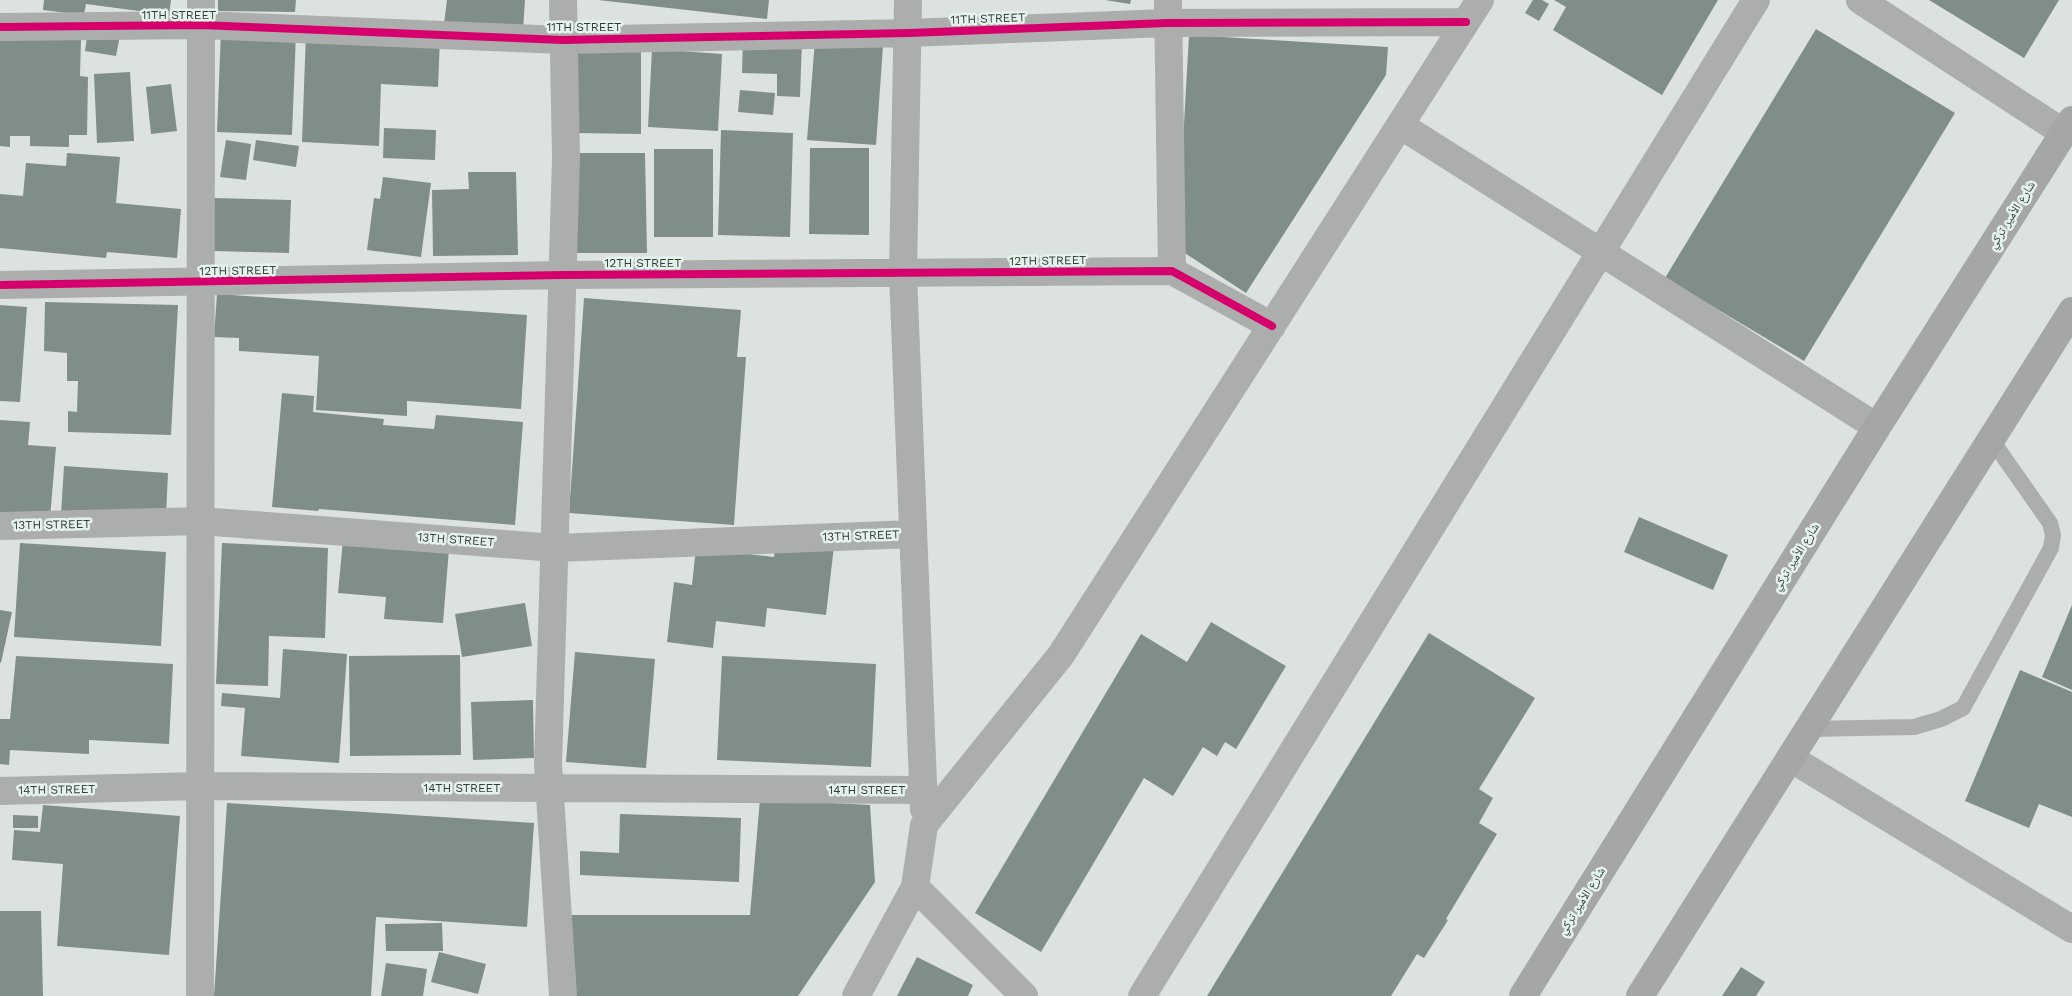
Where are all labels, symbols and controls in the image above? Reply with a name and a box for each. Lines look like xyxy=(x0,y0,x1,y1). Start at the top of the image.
street label: 11TH STREET xyxy=(142,8,216,22)
street label: 11TH STREET xyxy=(950,11,1026,27)
street label: 11TH STREET xyxy=(547,20,621,34)
street label: شارع الأمير تركي xyxy=(1986,179,2038,251)
street label: 12TH STREET xyxy=(1009,253,1087,269)
street label: 12TH STREET xyxy=(605,256,681,270)
street label: 12TH STREET xyxy=(199,263,277,279)
street label: 13TH STREET xyxy=(13,517,91,533)
street label: شارع الأمير تركي xyxy=(1770,521,1822,593)
street label: 13TH STREET xyxy=(822,527,900,545)
street label: 13TH STREET xyxy=(417,530,495,550)
street label: 14TH STREET xyxy=(423,781,501,795)
street label: 14TH STREET xyxy=(18,782,96,798)
street label: 14TH STREET xyxy=(828,783,906,797)
street label: شارع الأمير تركي xyxy=(1556,865,1608,937)

